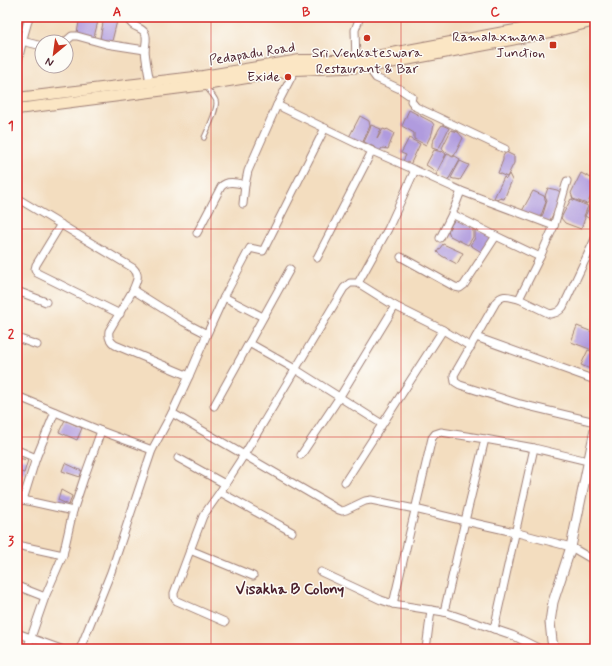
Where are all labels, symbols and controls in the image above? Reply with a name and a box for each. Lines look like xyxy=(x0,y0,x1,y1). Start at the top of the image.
text: A xyxy=(113,4,121,21)
text: B xyxy=(302,4,311,21)
text: C xyxy=(490,4,500,21)
place label: Ramalaxmana Junction xyxy=(452,28,545,62)
marker: Sri Venkateswara Restaurant & Bar xyxy=(362,33,372,43)
north arrow xyxy=(34,34,74,74)
street label: Pedapadu Road xyxy=(208,38,296,70)
marker: Ramalaxmana Junction xyxy=(548,40,558,50)
place label: Sri Venkateswara Restaurant & Bar xyxy=(312,44,423,78)
text: N xyxy=(43,54,56,70)
place label: Exide xyxy=(247,68,280,86)
marker: Exide xyxy=(283,72,293,82)
text: 1 xyxy=(8,118,14,135)
text: 2 xyxy=(8,326,15,343)
text: 3 xyxy=(8,533,14,550)
district label: Visakha B Colony xyxy=(236,580,344,600)

